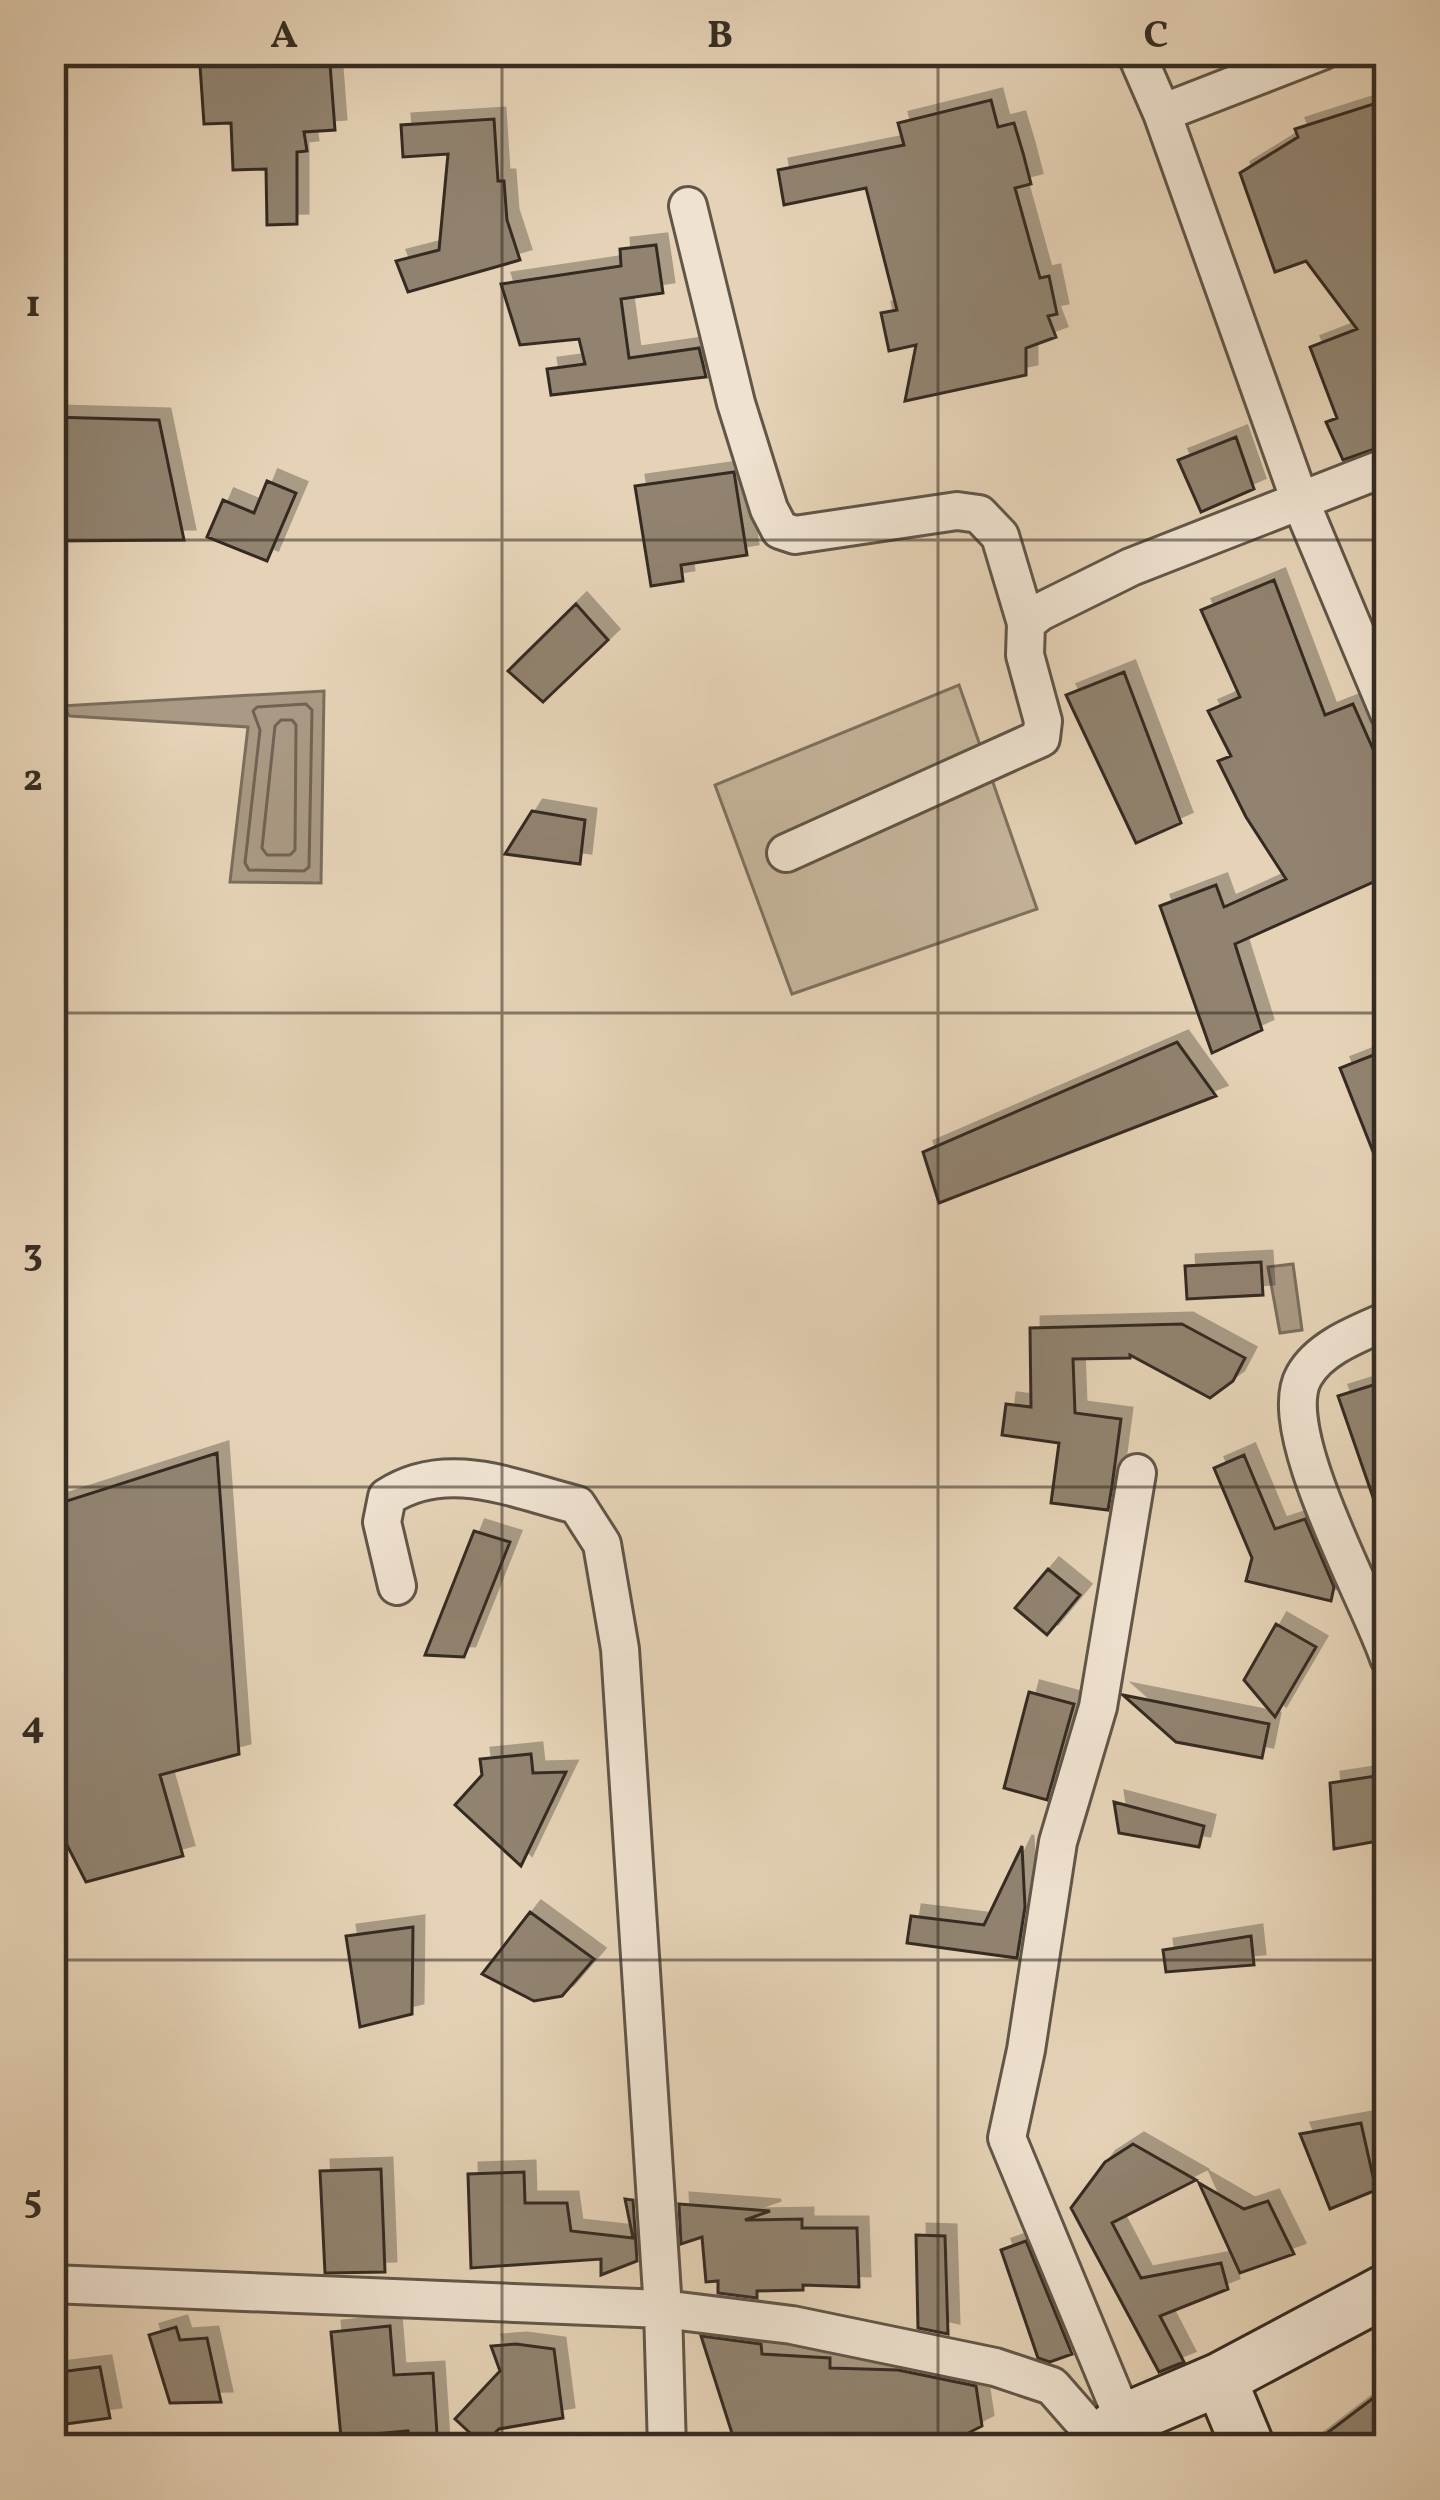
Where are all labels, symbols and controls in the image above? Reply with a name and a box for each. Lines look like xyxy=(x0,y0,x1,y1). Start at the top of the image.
text: A xyxy=(270,10,298,64)
text: B xyxy=(707,10,733,64)
text: C xyxy=(1143,10,1169,64)
text: 1 xyxy=(25,279,41,333)
text: 2 xyxy=(23,753,43,807)
text: 3 xyxy=(23,1227,43,1281)
text: 4 xyxy=(21,1700,45,1754)
text: 5 xyxy=(24,2174,42,2228)

